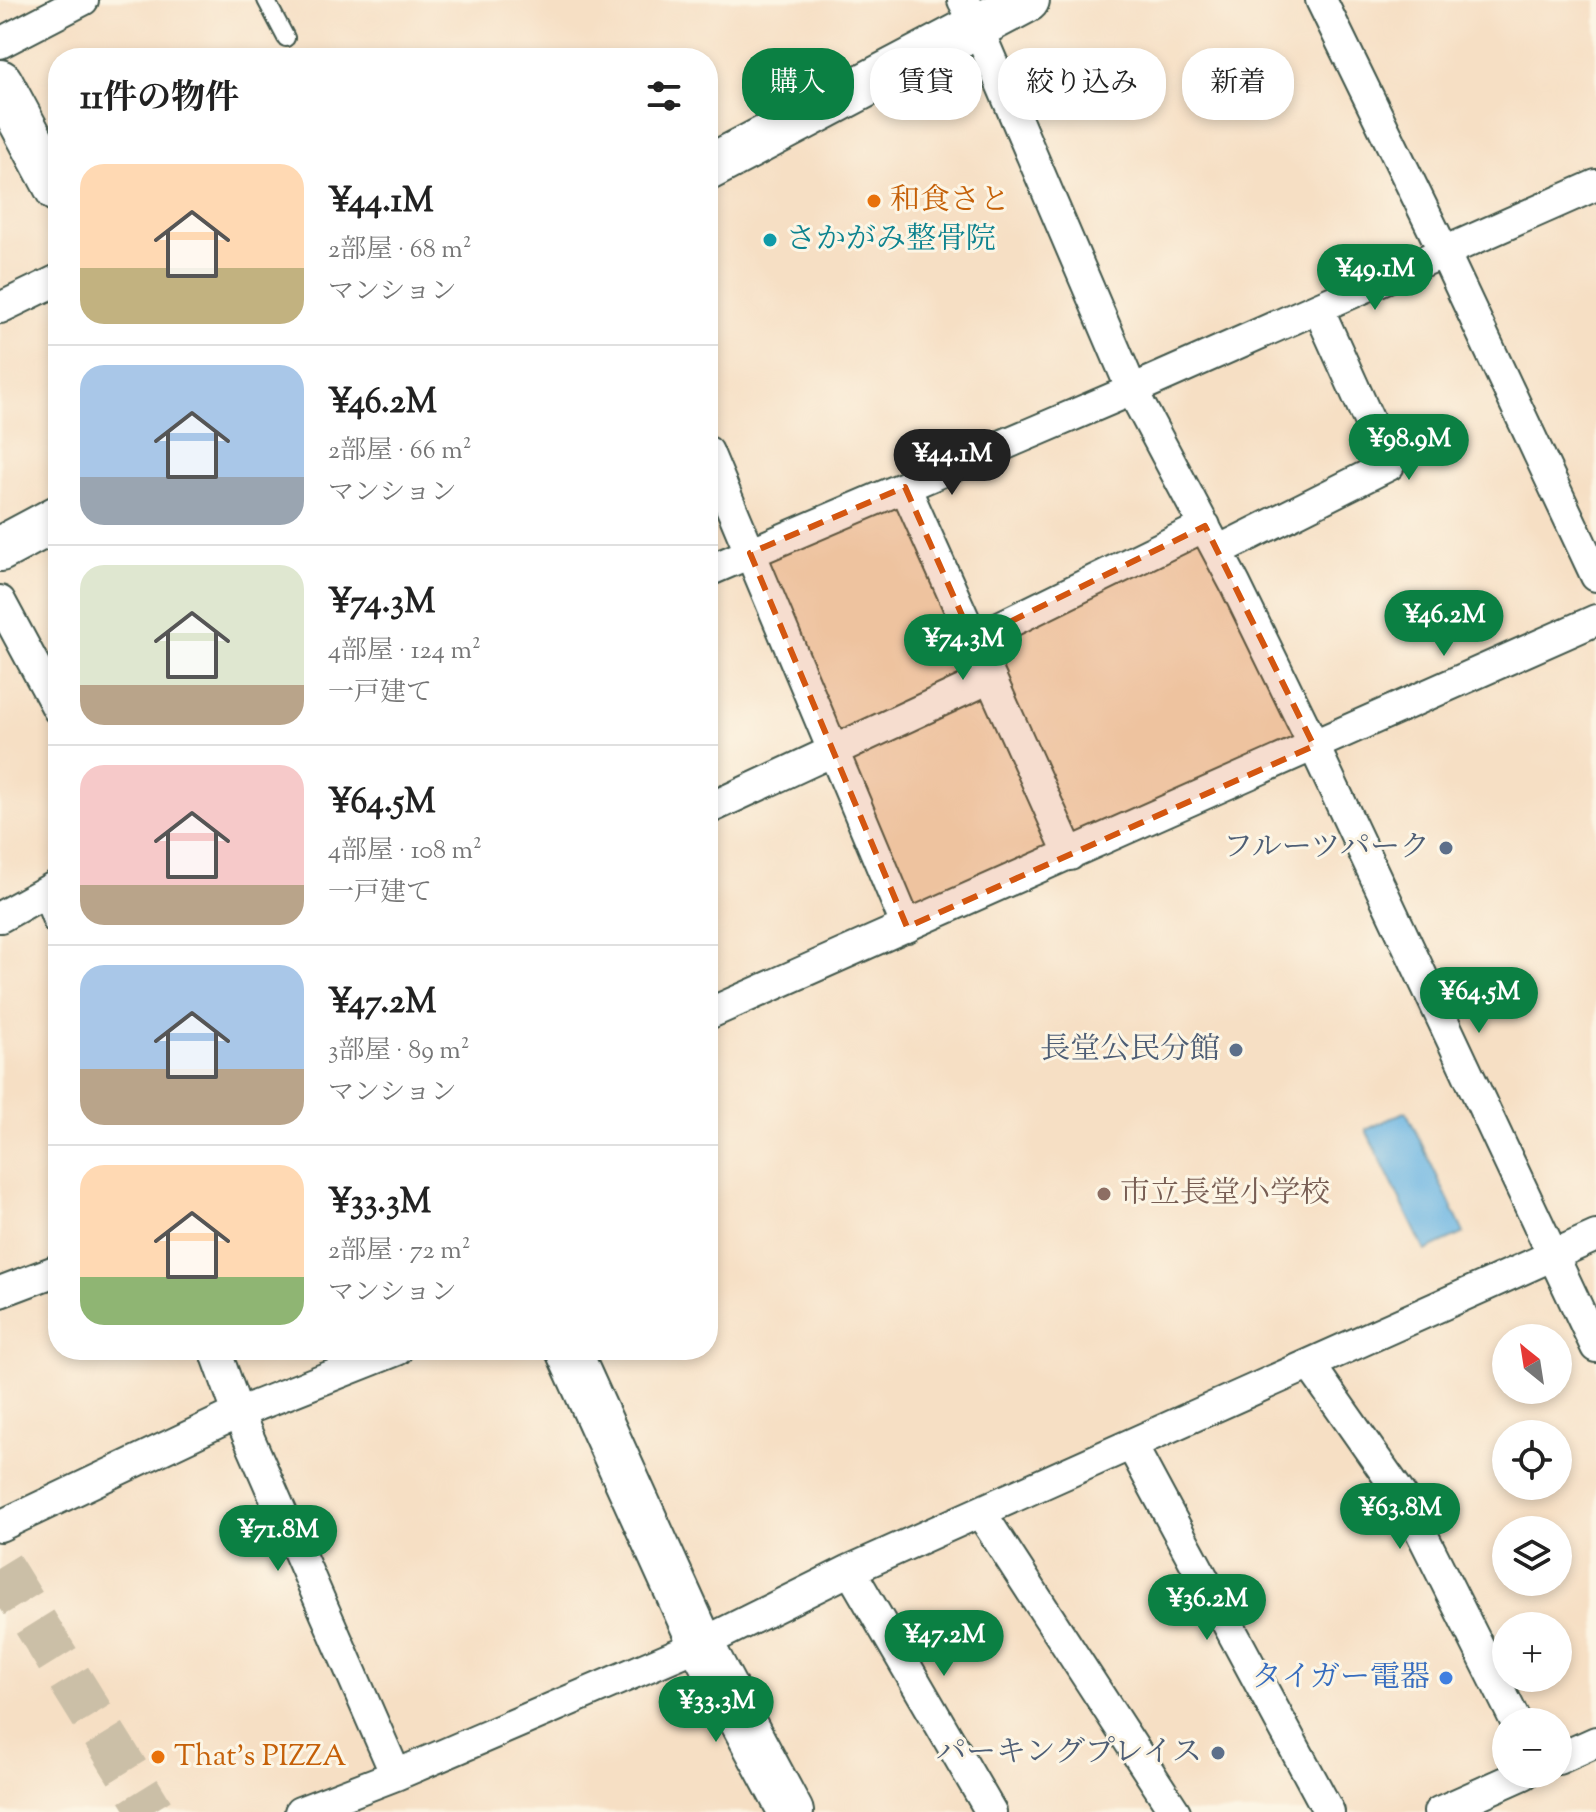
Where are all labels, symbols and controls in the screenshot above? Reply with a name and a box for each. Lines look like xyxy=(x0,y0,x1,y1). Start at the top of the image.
chip: 購入 xyxy=(742,48,854,120)
chip: 賃貸 xyxy=(870,48,982,120)
chip: 絞り込み xyxy=(998,48,1166,120)
chip: 新着 xyxy=(1182,48,1294,120)
icon: filters xyxy=(642,74,686,118)
text: 11件の物件 xyxy=(80,75,239,124)
text: ¥44.1M xyxy=(328,178,434,227)
place label: 和食さと xyxy=(890,180,1010,223)
marker: 和食さと xyxy=(865,192,883,210)
icon: home xyxy=(144,196,240,292)
place label: さかがみ整骨院 xyxy=(786,219,996,262)
marker: さかがみ整骨院 xyxy=(761,231,779,249)
text: 2部屋 · 68 m² xyxy=(328,232,472,269)
pin: ¥49.1M xyxy=(1310,244,1440,312)
text: ¥49.1M xyxy=(1335,251,1415,288)
text: マンション xyxy=(328,274,457,311)
text: ¥46.2M xyxy=(328,379,437,428)
icon: home xyxy=(144,397,240,493)
pin: ¥98.9M xyxy=(1344,414,1474,482)
text: ¥98.9M xyxy=(1367,421,1451,458)
pin: ¥44.1M xyxy=(887,429,1017,497)
text: 2部屋 · 66 m² xyxy=(328,433,471,470)
text: ¥44.1M xyxy=(912,436,992,473)
text: マンション xyxy=(328,475,457,512)
text: ¥74.3M xyxy=(328,579,435,628)
pin: ¥46.2M xyxy=(1379,590,1509,658)
icon: home xyxy=(144,597,240,693)
text: ¥46.2M xyxy=(1402,597,1486,634)
pin: ¥74.3M xyxy=(898,614,1028,682)
text: ¥74.3M xyxy=(922,621,1004,658)
text: 4部屋 · 124 m² xyxy=(328,633,481,670)
text: 一戸建て xyxy=(328,675,432,712)
text: ¥64.5M xyxy=(328,779,435,828)
icon: home xyxy=(144,797,240,893)
place label: フルーツパーク xyxy=(1223,827,1430,870)
text: 4部屋 · 108 m² xyxy=(328,833,482,870)
marker: フルーツパーク xyxy=(1437,839,1455,857)
text: 一戸建て xyxy=(328,875,432,912)
pin: ¥64.5M xyxy=(1414,967,1544,1035)
text: ¥64.5M xyxy=(1438,974,1520,1011)
text: ¥47.2M xyxy=(328,979,436,1028)
icon: home xyxy=(144,997,240,1093)
place label: 長堂公民分館 xyxy=(1040,1029,1220,1072)
text: 3部屋 · 89 m² xyxy=(328,1033,470,1070)
marker: 長堂公民分館 xyxy=(1227,1041,1245,1059)
text: マンション xyxy=(328,1075,457,1112)
place label: 市立長堂小学校 xyxy=(1120,1173,1330,1216)
text: ¥33.3M xyxy=(328,1179,431,1228)
marker: 市立長堂小学校 xyxy=(1095,1185,1113,1203)
icon: home xyxy=(144,1197,240,1293)
text: 2部屋 · 72 m² xyxy=(328,1233,471,1270)
text: マンション xyxy=(328,1275,457,1312)
north arrow xyxy=(1492,1324,1572,1404)
map controls xyxy=(1492,1324,1572,1788)
button: locate xyxy=(1492,1420,1572,1500)
pin: ¥63.8M xyxy=(1335,1483,1465,1551)
text: ¥63.8M xyxy=(1358,1490,1442,1527)
pin: ¥71.8M xyxy=(213,1505,343,1573)
text: ¥71.8M xyxy=(237,1512,319,1549)
button: layers xyxy=(1492,1516,1572,1596)
pin: ¥36.2M xyxy=(1142,1574,1272,1642)
text: ¥36.2M xyxy=(1166,1581,1248,1618)
pin: ¥47.2M xyxy=(879,1610,1009,1678)
button: + xyxy=(1492,1612,1572,1692)
text: ¥47.2M xyxy=(903,1617,985,1654)
place label: タイガー電器 xyxy=(1252,1657,1430,1700)
marker: タイガー電器 xyxy=(1437,1669,1455,1687)
pin: ¥33.3M xyxy=(651,1676,781,1744)
text: ¥33.3M xyxy=(677,1683,755,1720)
button: − xyxy=(1492,1708,1572,1788)
place label: パーキングプレイス xyxy=(936,1732,1202,1775)
place label: That's PIZZA xyxy=(174,1736,347,1779)
marker: パーキングプレイス xyxy=(1209,1744,1227,1762)
marker: That's PIZZA xyxy=(149,1748,167,1766)

